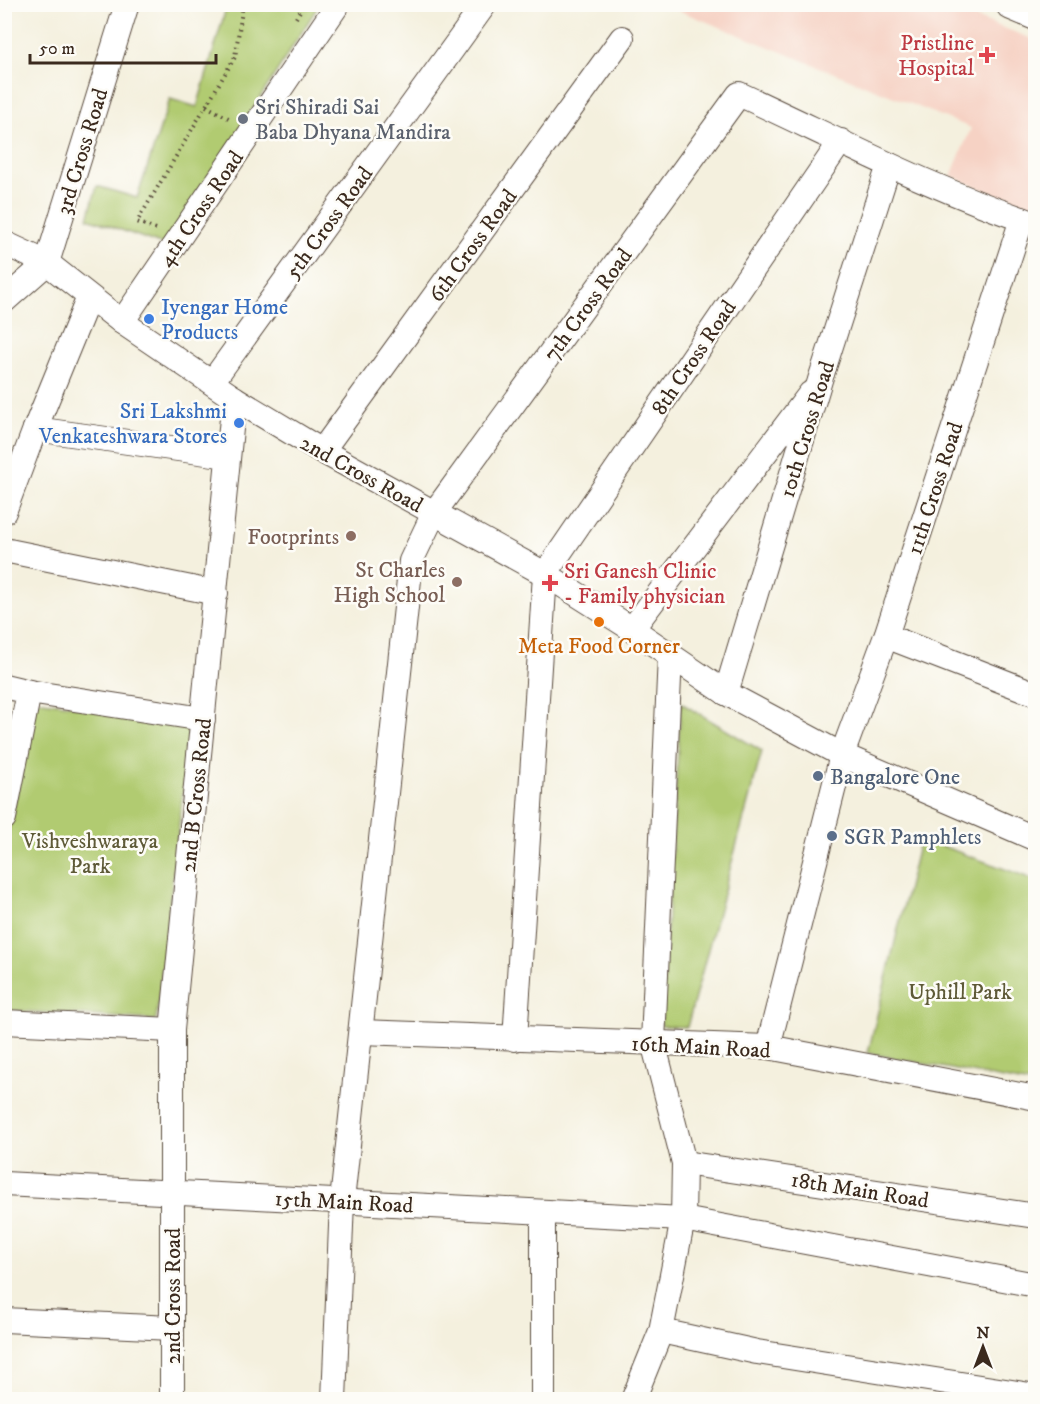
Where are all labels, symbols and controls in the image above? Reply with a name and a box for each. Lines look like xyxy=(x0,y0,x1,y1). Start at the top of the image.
scale bar xyxy=(30,27,216,65)
place label: Pristline Hospital xyxy=(898,30,974,82)
text: 50 m xyxy=(39,38,75,60)
marker: Pristline Hospital xyxy=(978,46,996,64)
street label: 3rd Cross Road xyxy=(50,85,114,218)
place label: Sri Shiradi Sai Baba Dhyana Mandira xyxy=(255,94,451,146)
marker: Sri Shiradi Sai Baba Dhyana Mandira xyxy=(236,112,250,126)
street label: 4th Cross Road xyxy=(152,146,250,272)
street label: 5th Cross Road xyxy=(279,161,379,284)
street label: 6th Cross Road xyxy=(423,184,523,308)
street label: 7th Cross Road xyxy=(538,243,638,367)
place label: Iyengar Home Products xyxy=(161,294,288,346)
street label: 8th Cross Road xyxy=(646,295,743,420)
marker: Iyengar Home Products xyxy=(142,312,156,326)
street label: 10th Cross Road xyxy=(774,358,841,501)
place label: Sri Lakshmi Venkateshwara Stores xyxy=(38,398,227,450)
marker: Sri Lakshmi Venkateshwara Stores xyxy=(232,416,246,430)
street label: 11th Cross Road xyxy=(901,419,970,558)
street label: 2nd Cross Road xyxy=(295,429,427,519)
place label: Footprints xyxy=(247,524,339,551)
marker: Footprints xyxy=(344,529,358,543)
place label: St Charles High School xyxy=(333,557,445,609)
place label: Sri Ganesh Clinic - Family physician xyxy=(564,558,726,610)
marker: Sri Ganesh Clinic - Family physician xyxy=(541,574,559,592)
marker: St Charles High School xyxy=(450,575,464,589)
marker: Meta Food Corner xyxy=(592,615,606,629)
place label: Meta Food Corner xyxy=(518,633,681,660)
street label: 2nd B Cross Road xyxy=(175,717,218,874)
place label: Bangalore One xyxy=(830,764,960,791)
marker: Bangalore One xyxy=(811,769,825,783)
place label: SGR Pamphlets xyxy=(844,824,981,851)
park label: Vishveshwaraya Park xyxy=(21,828,159,880)
marker: SGR Pamphlets xyxy=(825,829,839,843)
park label: Uphill Park xyxy=(908,979,1012,1006)
street label: 16th Main Road xyxy=(630,1030,771,1065)
street label: 18th Main Road xyxy=(789,1166,931,1215)
street label: 15th Main Road xyxy=(274,1185,414,1220)
street label: 2nd Cross Road xyxy=(160,1228,187,1364)
north arrow xyxy=(953,1317,1013,1377)
text: N xyxy=(976,1323,990,1343)

